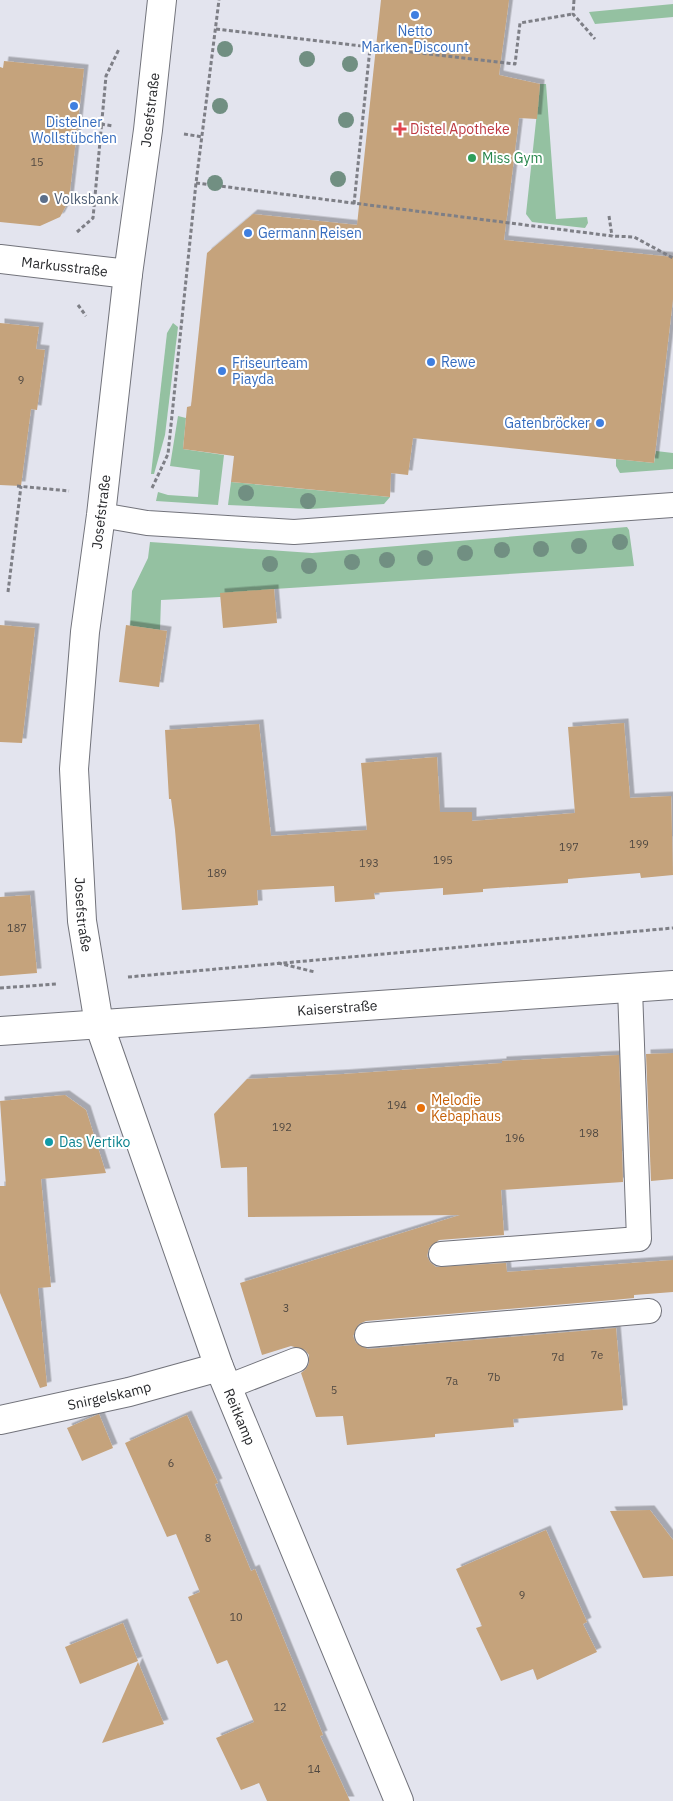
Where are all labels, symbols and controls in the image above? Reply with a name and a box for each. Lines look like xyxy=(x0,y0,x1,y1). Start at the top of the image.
marker: Netto Marken-Discount xyxy=(409,9,421,21)
place label: Netto Marken-Discount xyxy=(361,22,469,56)
street label: Josefstraße xyxy=(137,71,164,148)
marker: Distelner Wollstübchen xyxy=(68,100,80,112)
place label: Distelner Wollstübchen xyxy=(31,113,117,147)
place label: Distel Apotheke xyxy=(410,120,510,138)
marker: Distel Apotheke xyxy=(394,123,406,135)
place label: Miss Gym xyxy=(482,149,543,167)
marker: Miss Gym xyxy=(466,152,478,164)
house number: 15 xyxy=(30,155,44,169)
place label: Volksbank xyxy=(54,190,119,208)
marker: Volksbank xyxy=(38,193,50,205)
place label: Germann Reisen xyxy=(258,224,362,242)
marker: Germann Reisen xyxy=(242,227,254,239)
street label: Markusstraße xyxy=(20,253,109,281)
place label: Rewe xyxy=(441,353,476,371)
place label: Friseurteam Piayda xyxy=(232,354,308,388)
marker: Rewe xyxy=(425,356,437,368)
marker: Friseurteam Piayda xyxy=(216,365,228,377)
house number: 9 xyxy=(18,373,24,387)
place label: Gatenbröcker xyxy=(504,414,590,432)
marker: Gatenbröcker xyxy=(594,417,606,429)
street label: Josefstraße xyxy=(88,473,115,550)
house number: 199 xyxy=(629,837,649,851)
house number: 197 xyxy=(559,840,579,854)
house number: 195 xyxy=(433,853,453,867)
house number: 193 xyxy=(359,856,379,870)
house number: 189 xyxy=(207,866,227,880)
street label: Josefstraße xyxy=(71,877,96,953)
house number: 187 xyxy=(7,921,27,935)
street label: Kaiserstraße xyxy=(297,996,378,1020)
place label: Melodie Kebaphaus xyxy=(431,1091,501,1125)
house number: 194 xyxy=(387,1098,407,1112)
marker: Melodie Kebaphaus xyxy=(415,1102,427,1114)
house number: 192 xyxy=(272,1120,292,1134)
house number: 198 xyxy=(579,1126,599,1140)
house number: 196 xyxy=(505,1131,525,1145)
place label: Das Vertiko xyxy=(59,1133,131,1151)
marker: Das Vertiko xyxy=(43,1136,55,1148)
house number: 3 xyxy=(283,1301,289,1315)
house number: 7e xyxy=(591,1348,603,1362)
house number: 7d xyxy=(552,1350,564,1364)
house number: 7b xyxy=(488,1370,500,1384)
house number: 7a xyxy=(446,1374,458,1388)
street label: Snirgelskamp xyxy=(66,1377,153,1414)
house number: 5 xyxy=(331,1383,337,1397)
street label: Reitkamp xyxy=(220,1386,259,1448)
house number: 6 xyxy=(168,1456,174,1470)
house number: 8 xyxy=(205,1531,211,1545)
house number: 9 xyxy=(519,1588,525,1602)
house number: 10 xyxy=(229,1610,243,1624)
house number: 12 xyxy=(273,1700,287,1714)
house number: 14 xyxy=(307,1762,321,1776)

